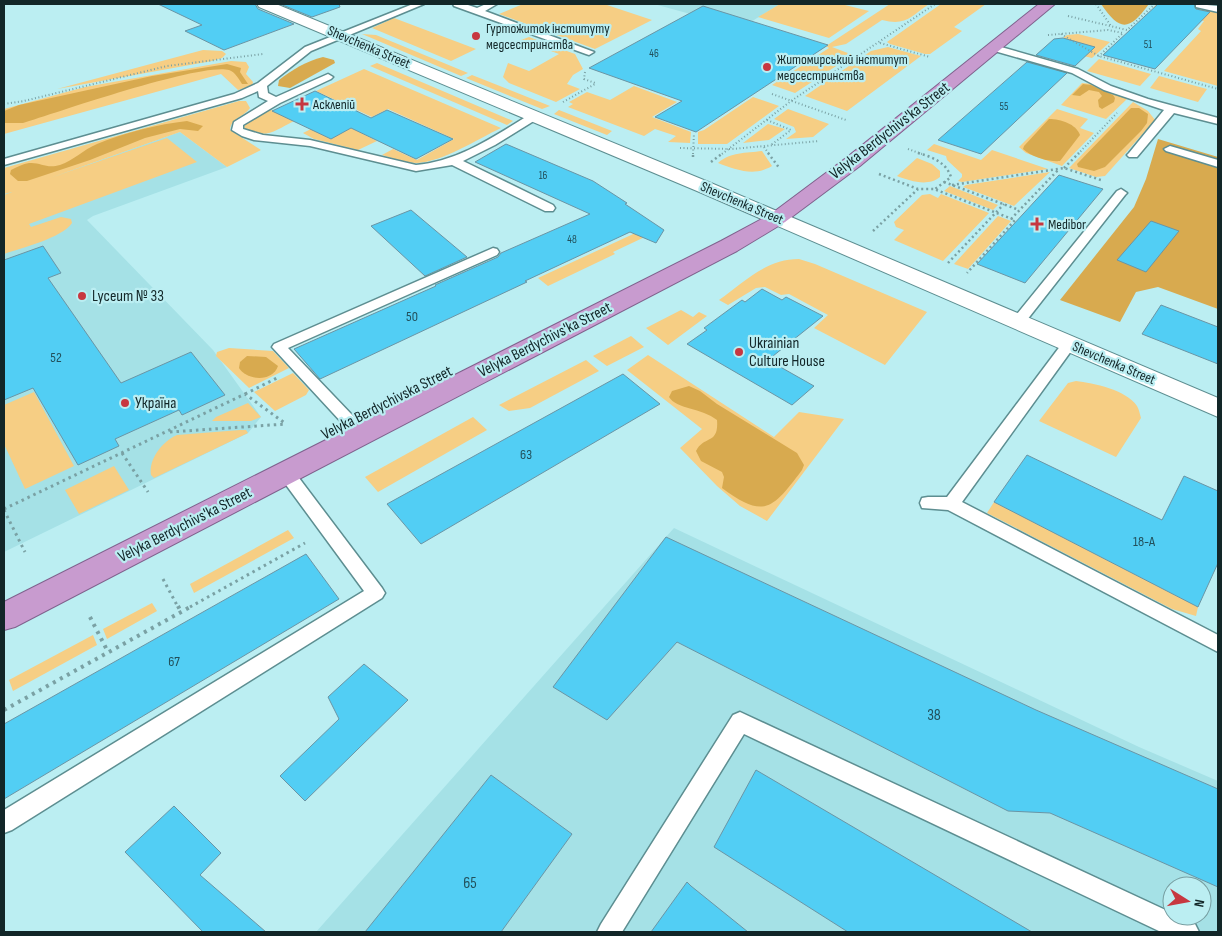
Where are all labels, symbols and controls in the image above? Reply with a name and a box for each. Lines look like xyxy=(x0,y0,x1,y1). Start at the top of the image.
place label: Гуртожиток інституту медсестринства xyxy=(486,20,610,53)
street label: Shevchenka Street xyxy=(325,22,413,72)
marker: Гуртожиток інституту медсестринства xyxy=(470,30,482,42)
house number: 51 xyxy=(1144,38,1152,51)
house number: 46 xyxy=(649,47,659,60)
place label: Житомирський інститут медсестринства xyxy=(777,51,908,84)
marker: Житомирський інститут медсестринства xyxy=(761,61,773,73)
street label: Velyka Berdychivs'ka Street xyxy=(826,78,954,184)
place label: Асклепій xyxy=(312,96,355,113)
marker: Асклепій xyxy=(295,97,309,111)
house number: 55 xyxy=(1000,100,1008,113)
house number: 16 xyxy=(539,169,548,182)
street label: Shevchenka Street xyxy=(698,178,786,228)
place label: Medibor xyxy=(1048,216,1086,233)
marker: Medibor xyxy=(1030,217,1044,231)
house number: 48 xyxy=(567,233,577,246)
place label: Lyceum № 33 xyxy=(92,287,164,306)
marker: Lyceum № 33 xyxy=(76,290,88,302)
street label: Velyka Berdychivs'ka Street xyxy=(475,298,615,382)
house number: 50 xyxy=(406,308,418,325)
place label: Ukrainian Culture House xyxy=(749,334,825,371)
street label: Shevchenka Street xyxy=(1070,338,1158,388)
marker: Ukrainian Culture House xyxy=(733,346,745,358)
house number: 52 xyxy=(50,349,62,366)
street label: Velyka Berdychivska Street xyxy=(318,362,456,444)
place label: Україна xyxy=(135,394,176,413)
marker: Україна xyxy=(119,397,131,409)
house number: 63 xyxy=(520,446,532,463)
street label: Velyka Berdychivs'ka Street xyxy=(115,483,255,567)
house number: 18-А xyxy=(1133,533,1156,550)
house number: 67 xyxy=(168,653,180,670)
house number: 38 xyxy=(927,706,941,725)
house number: 65 xyxy=(463,874,477,893)
north arrow xyxy=(1162,876,1212,926)
text: N xyxy=(1190,898,1208,909)

